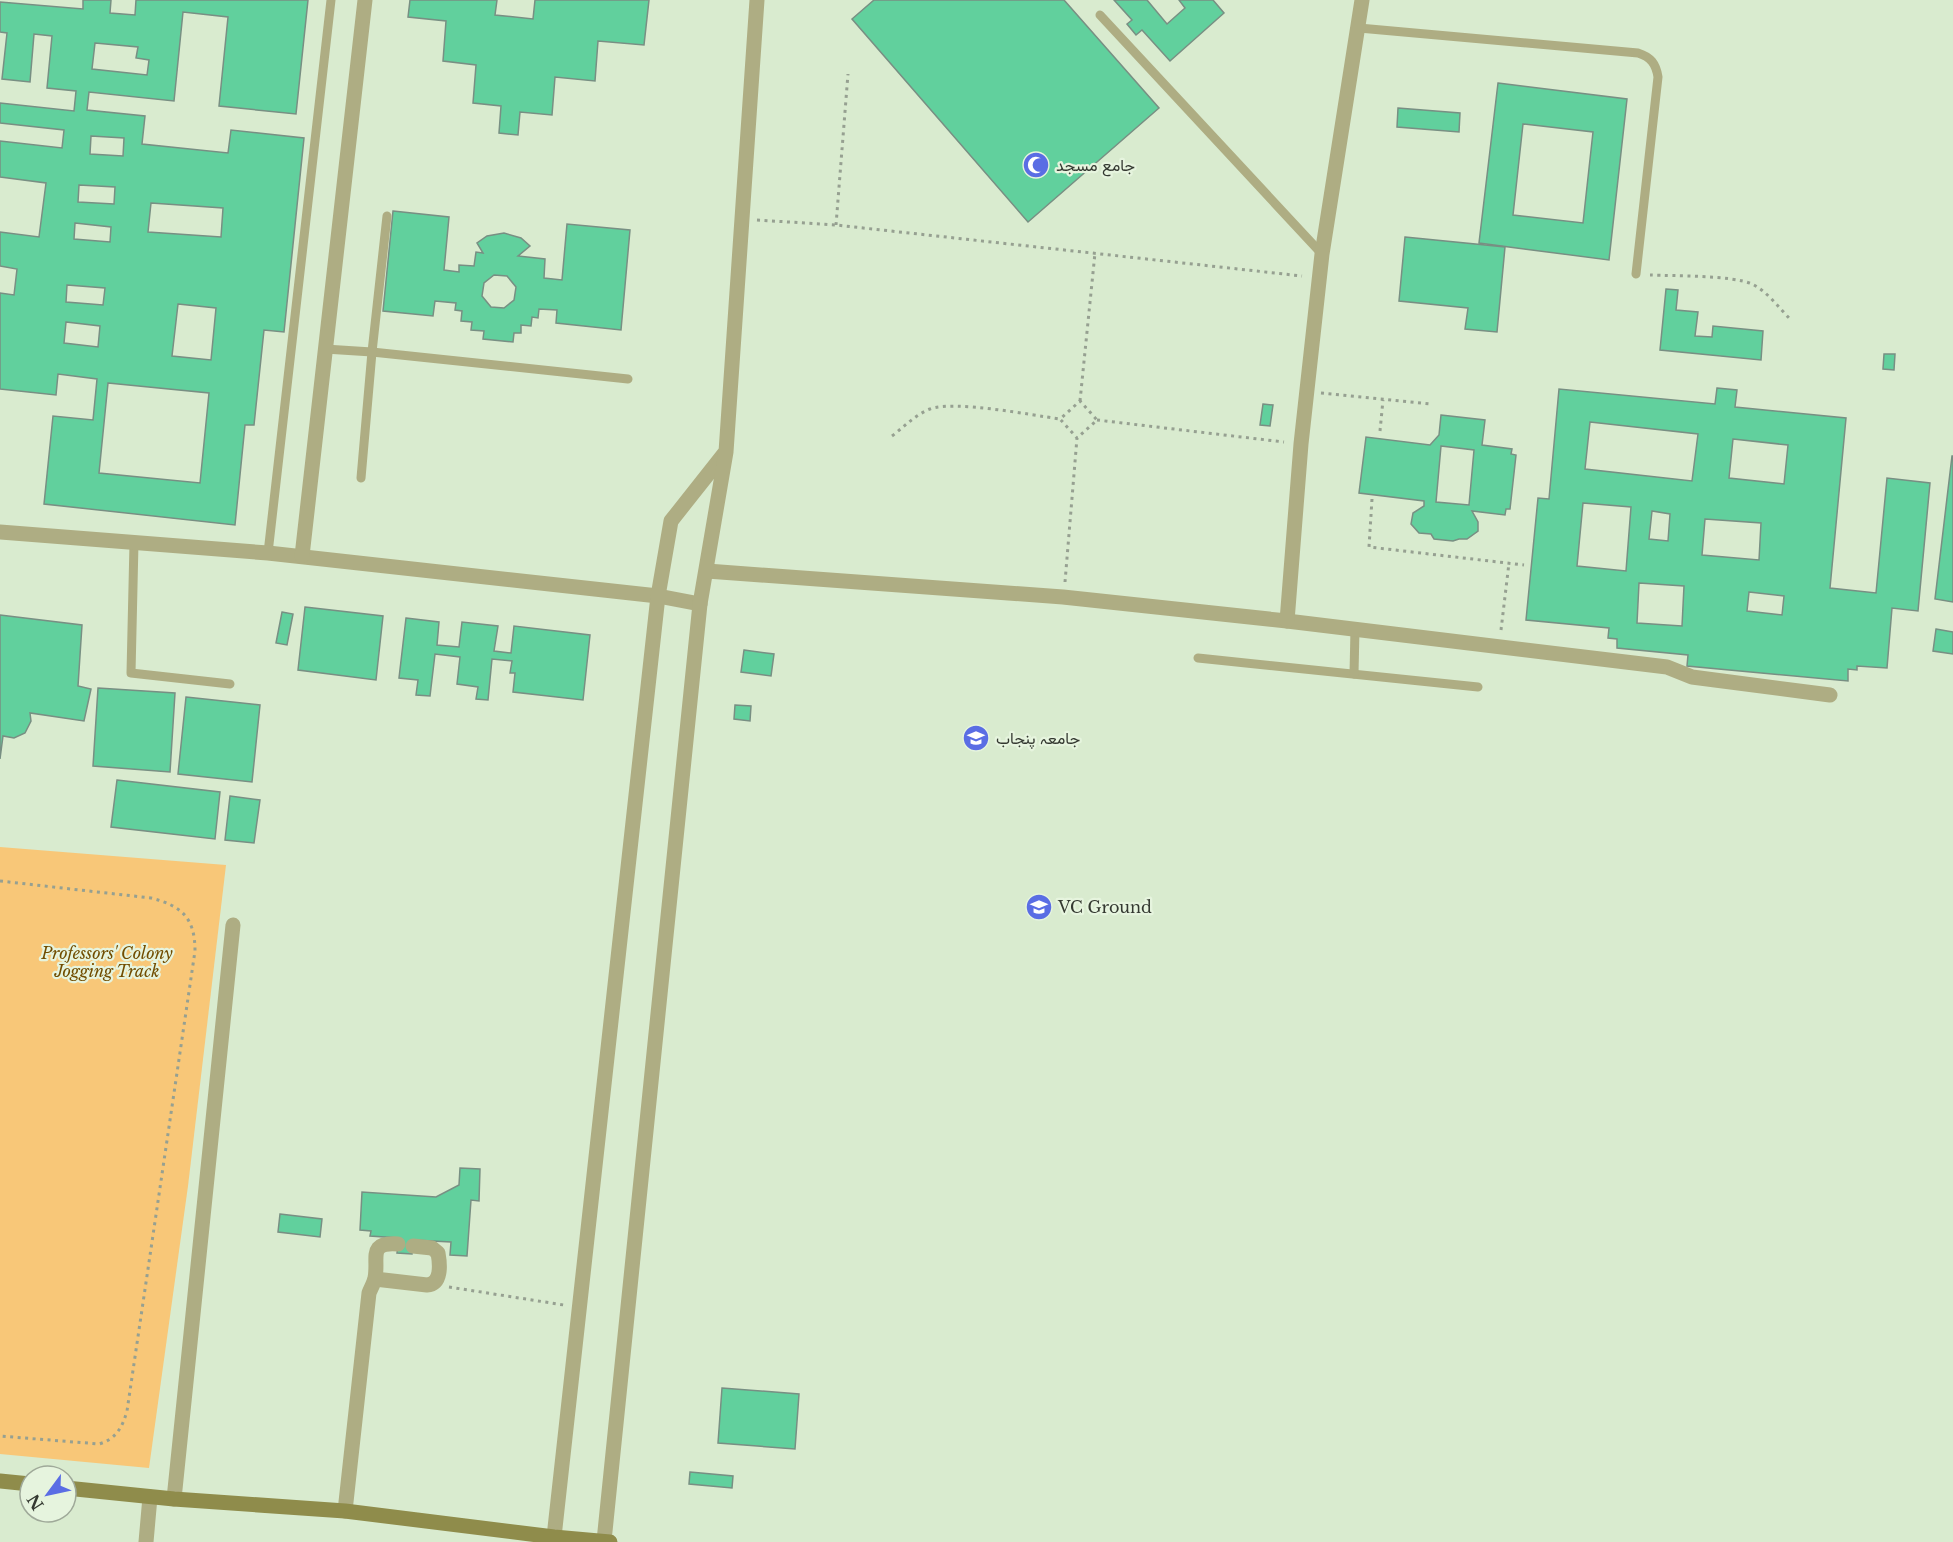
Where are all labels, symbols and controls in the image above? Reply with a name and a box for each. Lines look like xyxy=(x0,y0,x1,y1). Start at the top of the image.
mosque icon: جامع مسجد xyxy=(1021,150,1051,180)
place label: جامع مسجد xyxy=(1056,155,1135,177)
school or university icon: جامعہ پنجاب xyxy=(961,723,991,753)
place label: جامعہ پنجاب xyxy=(996,728,1080,750)
school or university icon: VC Ground xyxy=(1024,892,1054,922)
place label: VC Ground xyxy=(1057,897,1152,917)
park label: Professors' Colony Jogging Track xyxy=(40,943,173,981)
north arrow xyxy=(18,1464,78,1524)
text: N xyxy=(23,1490,48,1514)

